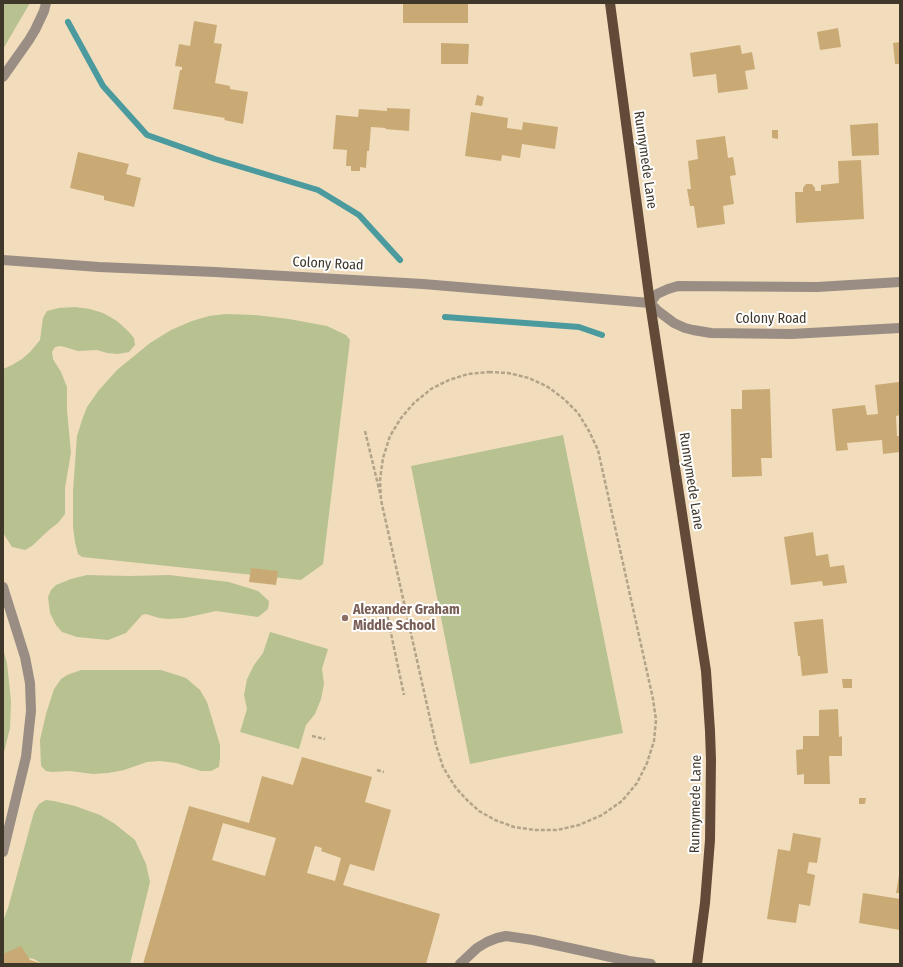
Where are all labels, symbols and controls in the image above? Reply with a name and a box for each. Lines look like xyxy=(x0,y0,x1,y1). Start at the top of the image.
street label: Runnymede Lane xyxy=(630,110,660,210)
street label: Colony Road xyxy=(292,254,364,274)
street label: Colony Road xyxy=(735,311,807,327)
street label: Runnymede Lane xyxy=(675,431,707,531)
place label: Alexander Graham Middle School xyxy=(353,602,460,634)
marker: Alexander Graham Middle School xyxy=(340,613,350,623)
street label: Runnymede Lane xyxy=(687,755,705,853)

